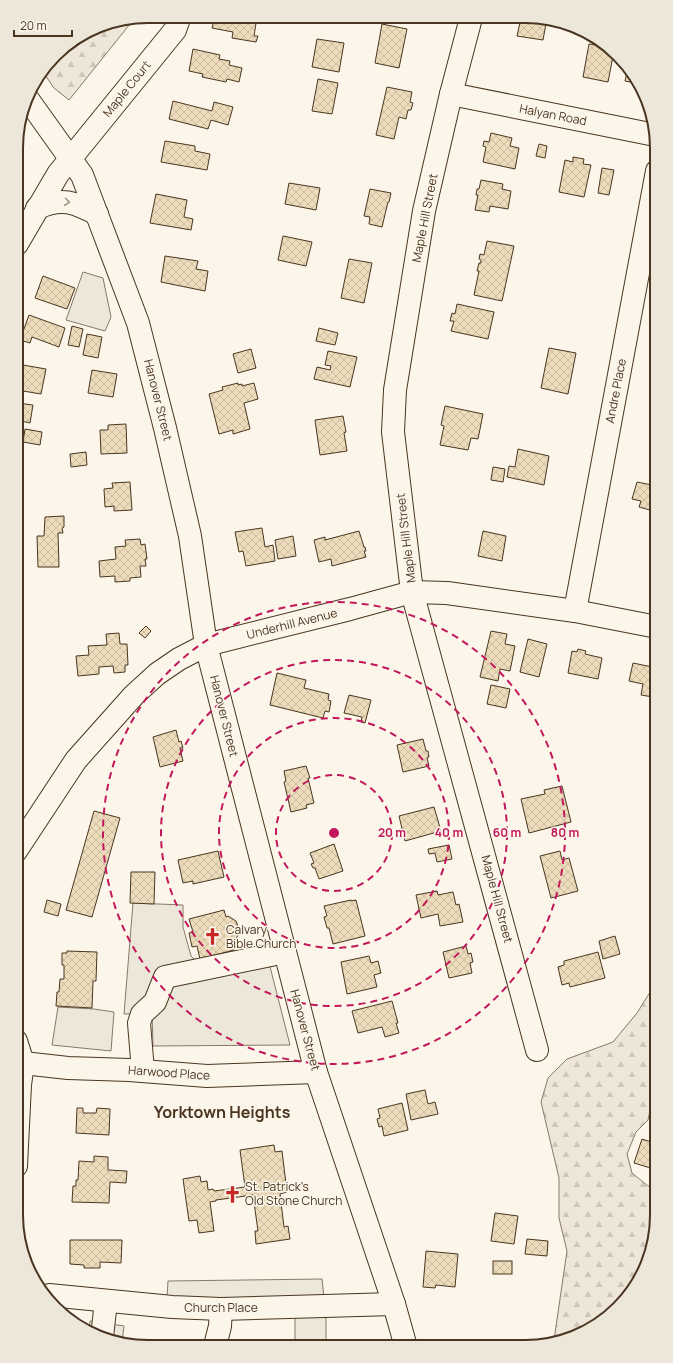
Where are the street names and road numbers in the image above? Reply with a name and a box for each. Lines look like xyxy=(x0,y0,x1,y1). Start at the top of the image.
street label: Maple Court xyxy=(99,57,155,120)
street label: Halyan Road xyxy=(518,100,588,129)
street label: Maple Hill Street xyxy=(408,172,442,264)
street label: Hanover Street xyxy=(140,357,177,443)
street label: Andre Place xyxy=(601,357,630,425)
street label: Maple Hill Street xyxy=(392,492,419,584)
street label: Underhill Avenue xyxy=(245,604,339,643)
street label: Hanover Street xyxy=(206,673,243,759)
street label: Maple Hill Street xyxy=(478,853,517,945)
street label: Hanover Street xyxy=(286,987,325,1073)
street label: Harwood Place xyxy=(128,1061,211,1084)
street label: Church Place xyxy=(184,1299,258,1316)

